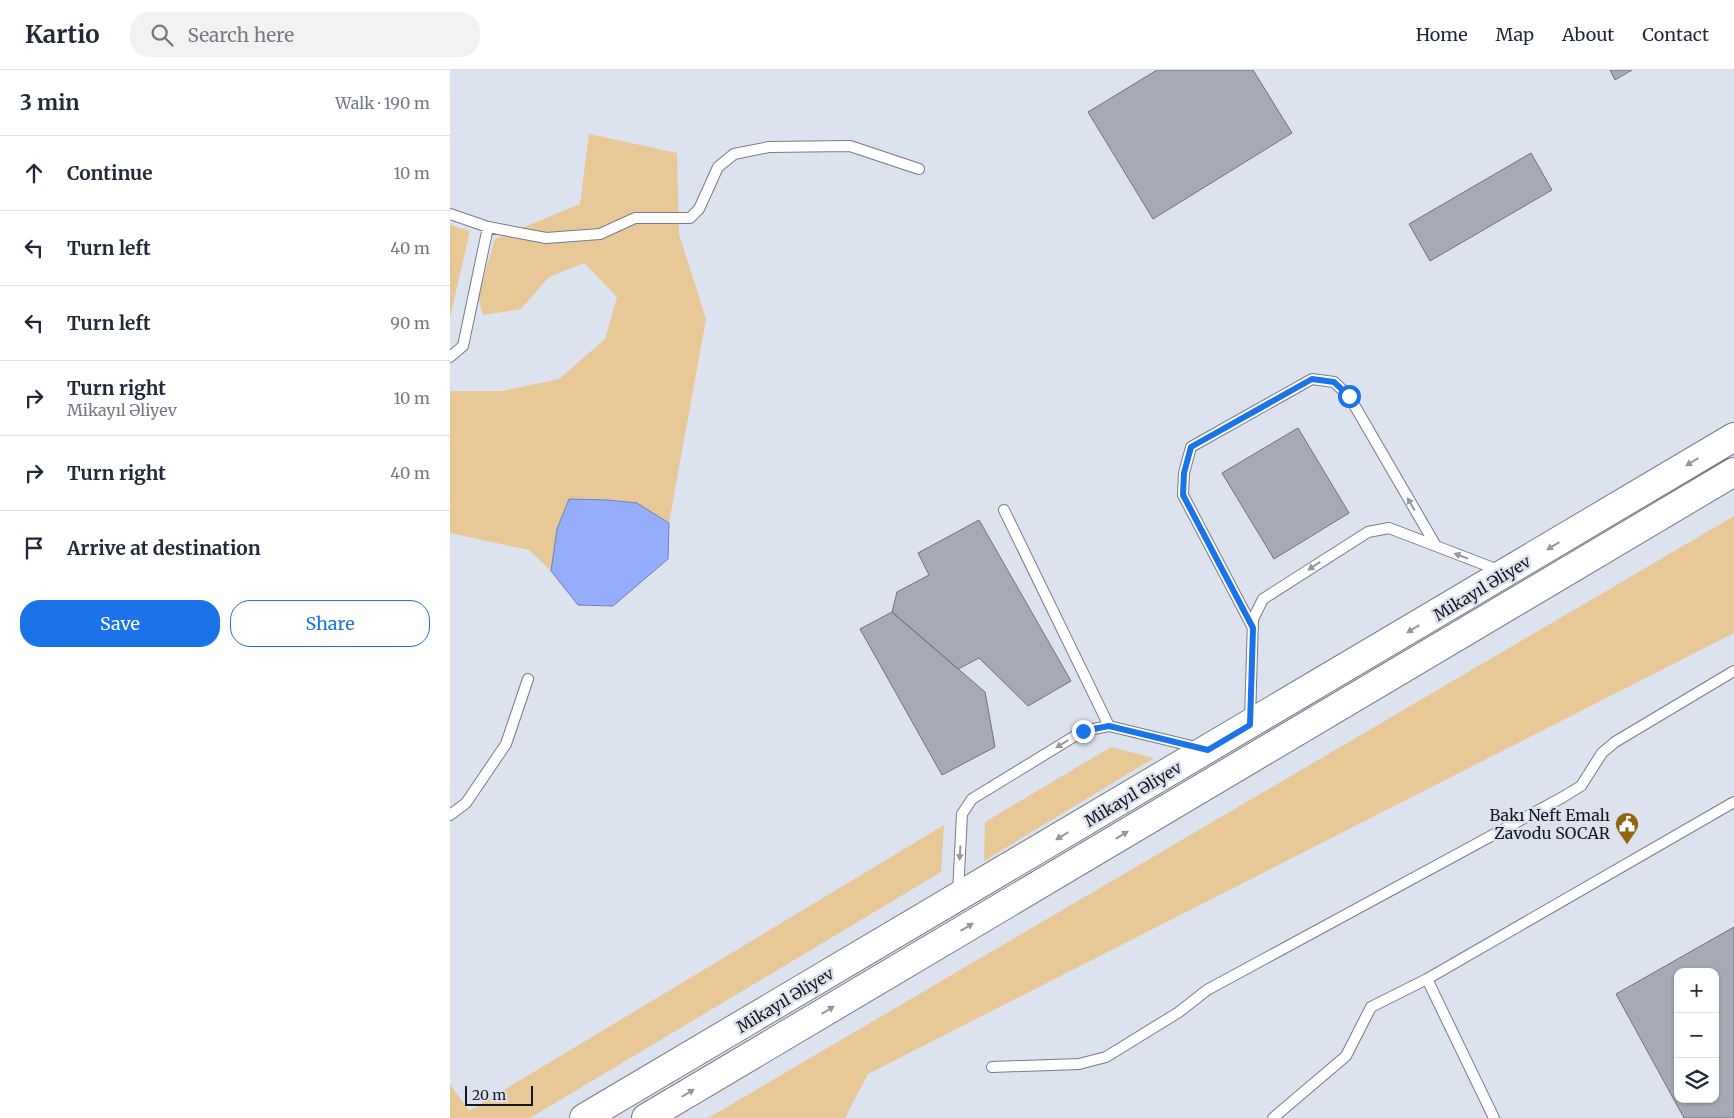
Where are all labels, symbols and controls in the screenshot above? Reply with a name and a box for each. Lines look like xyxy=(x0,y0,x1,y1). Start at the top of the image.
search box xyxy=(130,12,480,57)
text: Kartio xyxy=(25,19,100,50)
icon: search xyxy=(148,21,176,49)
text: Search here xyxy=(188,23,294,47)
text: Home xyxy=(1416,23,1468,46)
text: Map xyxy=(1496,23,1534,46)
text: About xyxy=(1562,23,1614,46)
text: Contact xyxy=(1642,23,1709,46)
text: 3 min xyxy=(20,89,79,116)
text: Walk · 190 m xyxy=(335,93,430,113)
icon: ahead xyxy=(20,159,48,187)
text: Continue xyxy=(67,161,153,185)
text: 10 m xyxy=(393,163,430,183)
icon: left xyxy=(20,234,48,262)
text: Turn left xyxy=(67,236,151,260)
text: 40 m xyxy=(390,238,430,258)
icon: left xyxy=(20,309,48,337)
text: Turn left xyxy=(67,311,151,335)
text: 90 m xyxy=(390,313,430,333)
text: Turn right xyxy=(67,376,166,400)
icon: right xyxy=(20,384,48,412)
route start xyxy=(1338,385,1361,408)
text: 10 m xyxy=(393,388,430,408)
text: Mikayıl Əliyev xyxy=(67,400,177,420)
one-way arrow xyxy=(1686,458,1699,467)
icon: right xyxy=(20,459,48,487)
text: Turn right xyxy=(67,461,166,485)
text: 40 m xyxy=(390,463,430,483)
one-way arrow xyxy=(1407,497,1416,510)
icon: arrive xyxy=(20,534,48,562)
text: Arrive at destination xyxy=(67,536,261,560)
one-way arrow xyxy=(1546,541,1559,550)
street label: Mikayıl Əliyev xyxy=(1430,551,1535,625)
one-way arrow xyxy=(1453,552,1468,560)
one-way arrow xyxy=(1307,562,1321,571)
button: Save xyxy=(20,600,220,647)
button: Share xyxy=(230,600,430,647)
one-way arrow xyxy=(1406,624,1419,633)
route end xyxy=(1072,720,1095,743)
one-way arrow xyxy=(1055,739,1068,749)
street label: Mikayıl Əliyev xyxy=(1081,757,1186,831)
place label: Bakı Neft Emalı Zavodu SOCAR xyxy=(1489,805,1611,843)
public building icon: Bakı Neft Emalı Zavodu SOCAR xyxy=(1614,811,1640,845)
one-way arrow xyxy=(1116,831,1129,840)
one-way arrow xyxy=(1055,832,1069,840)
one-way arrow xyxy=(956,846,964,862)
one-way arrow xyxy=(961,923,974,932)
street label: Mikayıl Əliyev xyxy=(733,963,838,1037)
map controls xyxy=(1674,968,1719,1103)
button: + xyxy=(1674,968,1719,1013)
one-way arrow xyxy=(821,1006,834,1015)
button: − xyxy=(1674,1013,1719,1058)
button: layers xyxy=(1674,1058,1719,1103)
scale bar xyxy=(465,1083,532,1106)
text: 20 m xyxy=(472,1086,506,1104)
one-way arrow xyxy=(681,1089,694,1098)

